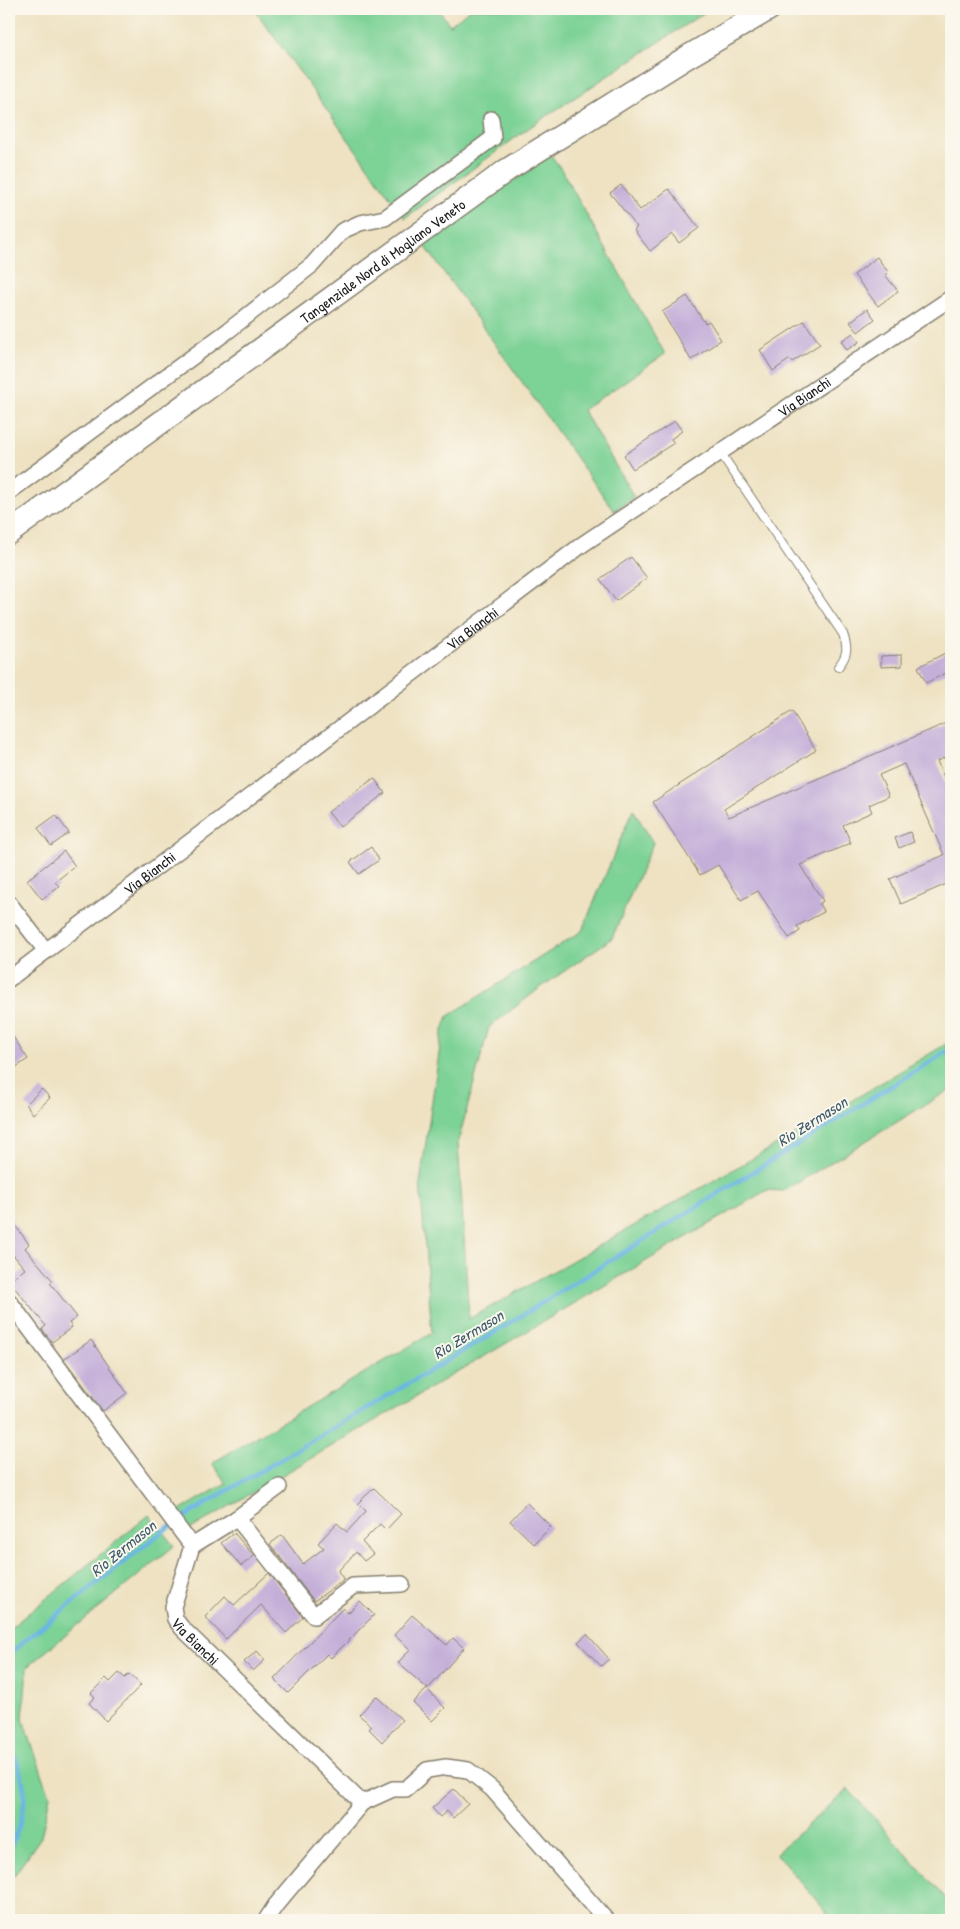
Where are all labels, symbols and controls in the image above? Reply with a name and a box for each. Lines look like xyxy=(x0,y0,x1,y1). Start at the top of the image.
street label: Tangenziale Nord di Mogliano Veneto xyxy=(295,194,469,328)
street label: Via Bianchi xyxy=(773,371,835,422)
street label: Via Bianchi xyxy=(442,601,502,655)
street label: Via Bianchi xyxy=(119,846,180,899)
water label: Rio Zermason xyxy=(773,1090,853,1151)
water label: Rio Zermason xyxy=(429,1303,509,1364)
water label: Rio Zermason xyxy=(86,1514,162,1581)
street label: Via Bianchi xyxy=(167,1613,224,1670)

